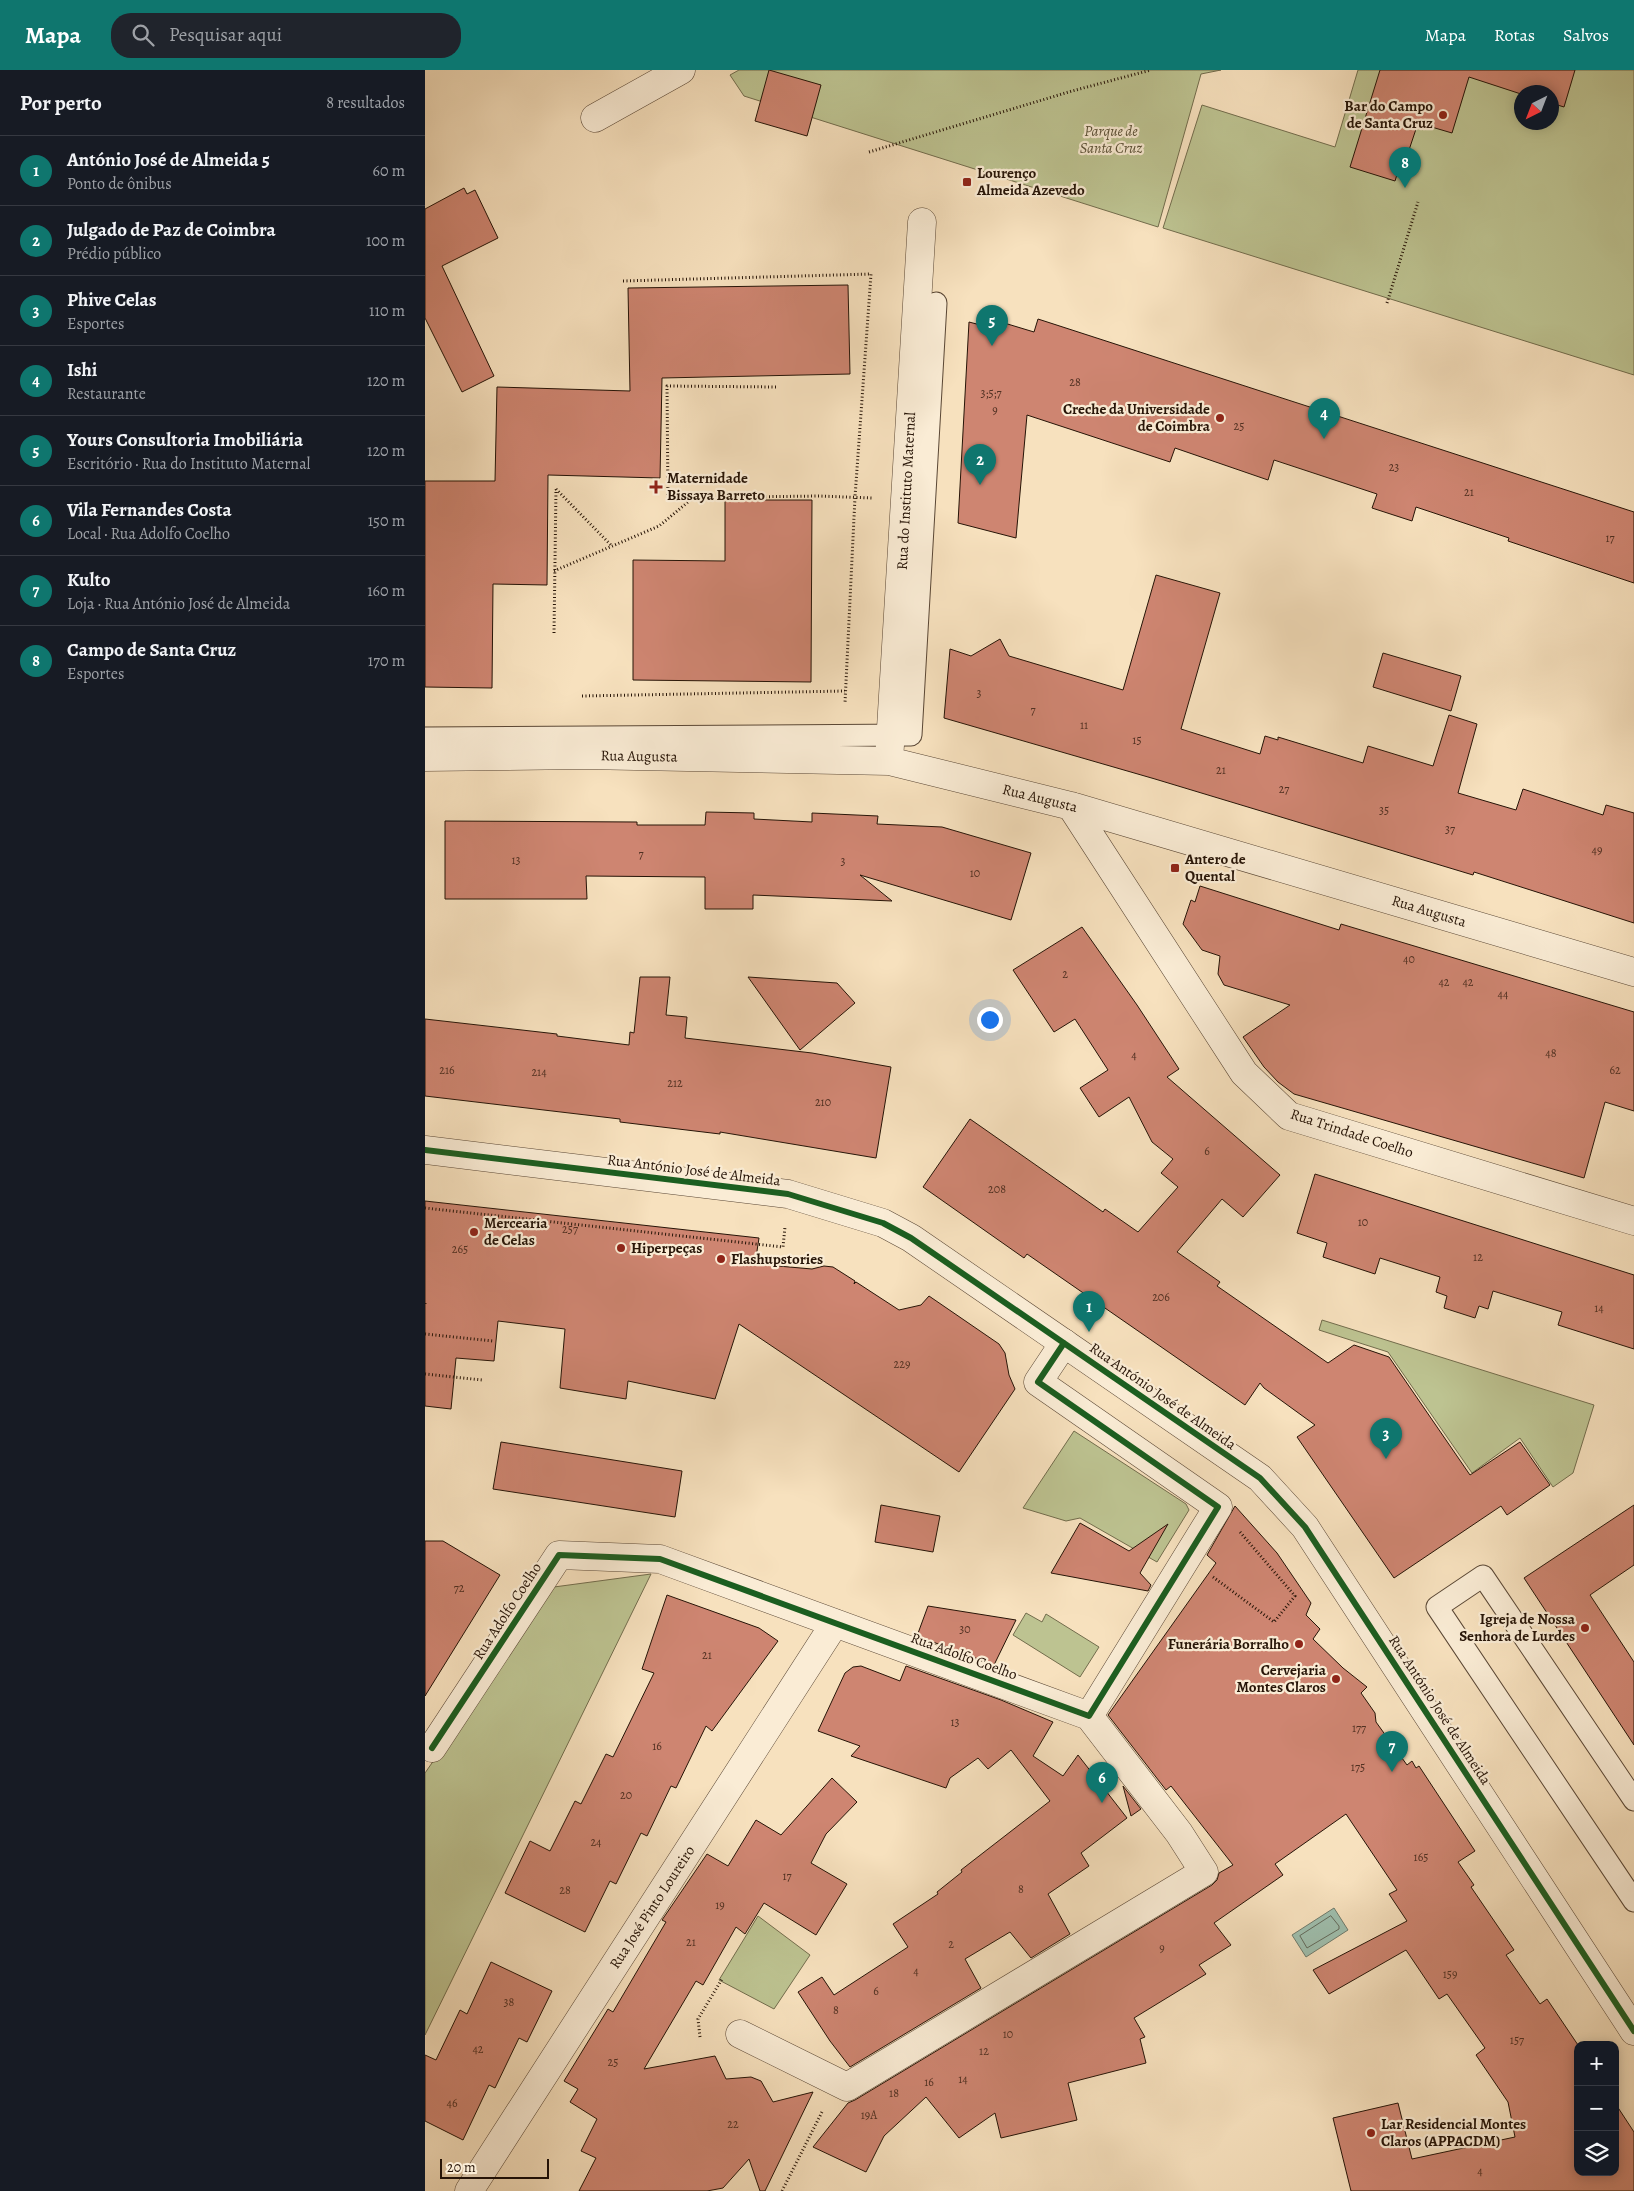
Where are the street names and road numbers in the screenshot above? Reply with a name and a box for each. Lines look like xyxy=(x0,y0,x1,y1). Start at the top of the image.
street label: Rua do Instituto Maternal xyxy=(892,411,920,571)
street label: Rua Augusta xyxy=(600,745,678,767)
street label: Rua Augusta xyxy=(1000,779,1080,817)
street label: Rua Augusta xyxy=(1389,890,1469,932)
street label: Rua Trindade Coelho xyxy=(1288,1104,1416,1162)
street label: Rua António José de Almeida xyxy=(606,1149,782,1191)
street label: Rua António José de Almeida xyxy=(1086,1338,1240,1454)
street label: Rua Adolfo Coelho xyxy=(468,1559,546,1663)
street label: Rua Adolfo Coelho xyxy=(908,1627,1020,1685)
street label: Rua António José de Almeida xyxy=(1384,1631,1496,1789)
street label: Rua José Pinto Loureiro xyxy=(605,1842,699,1972)

